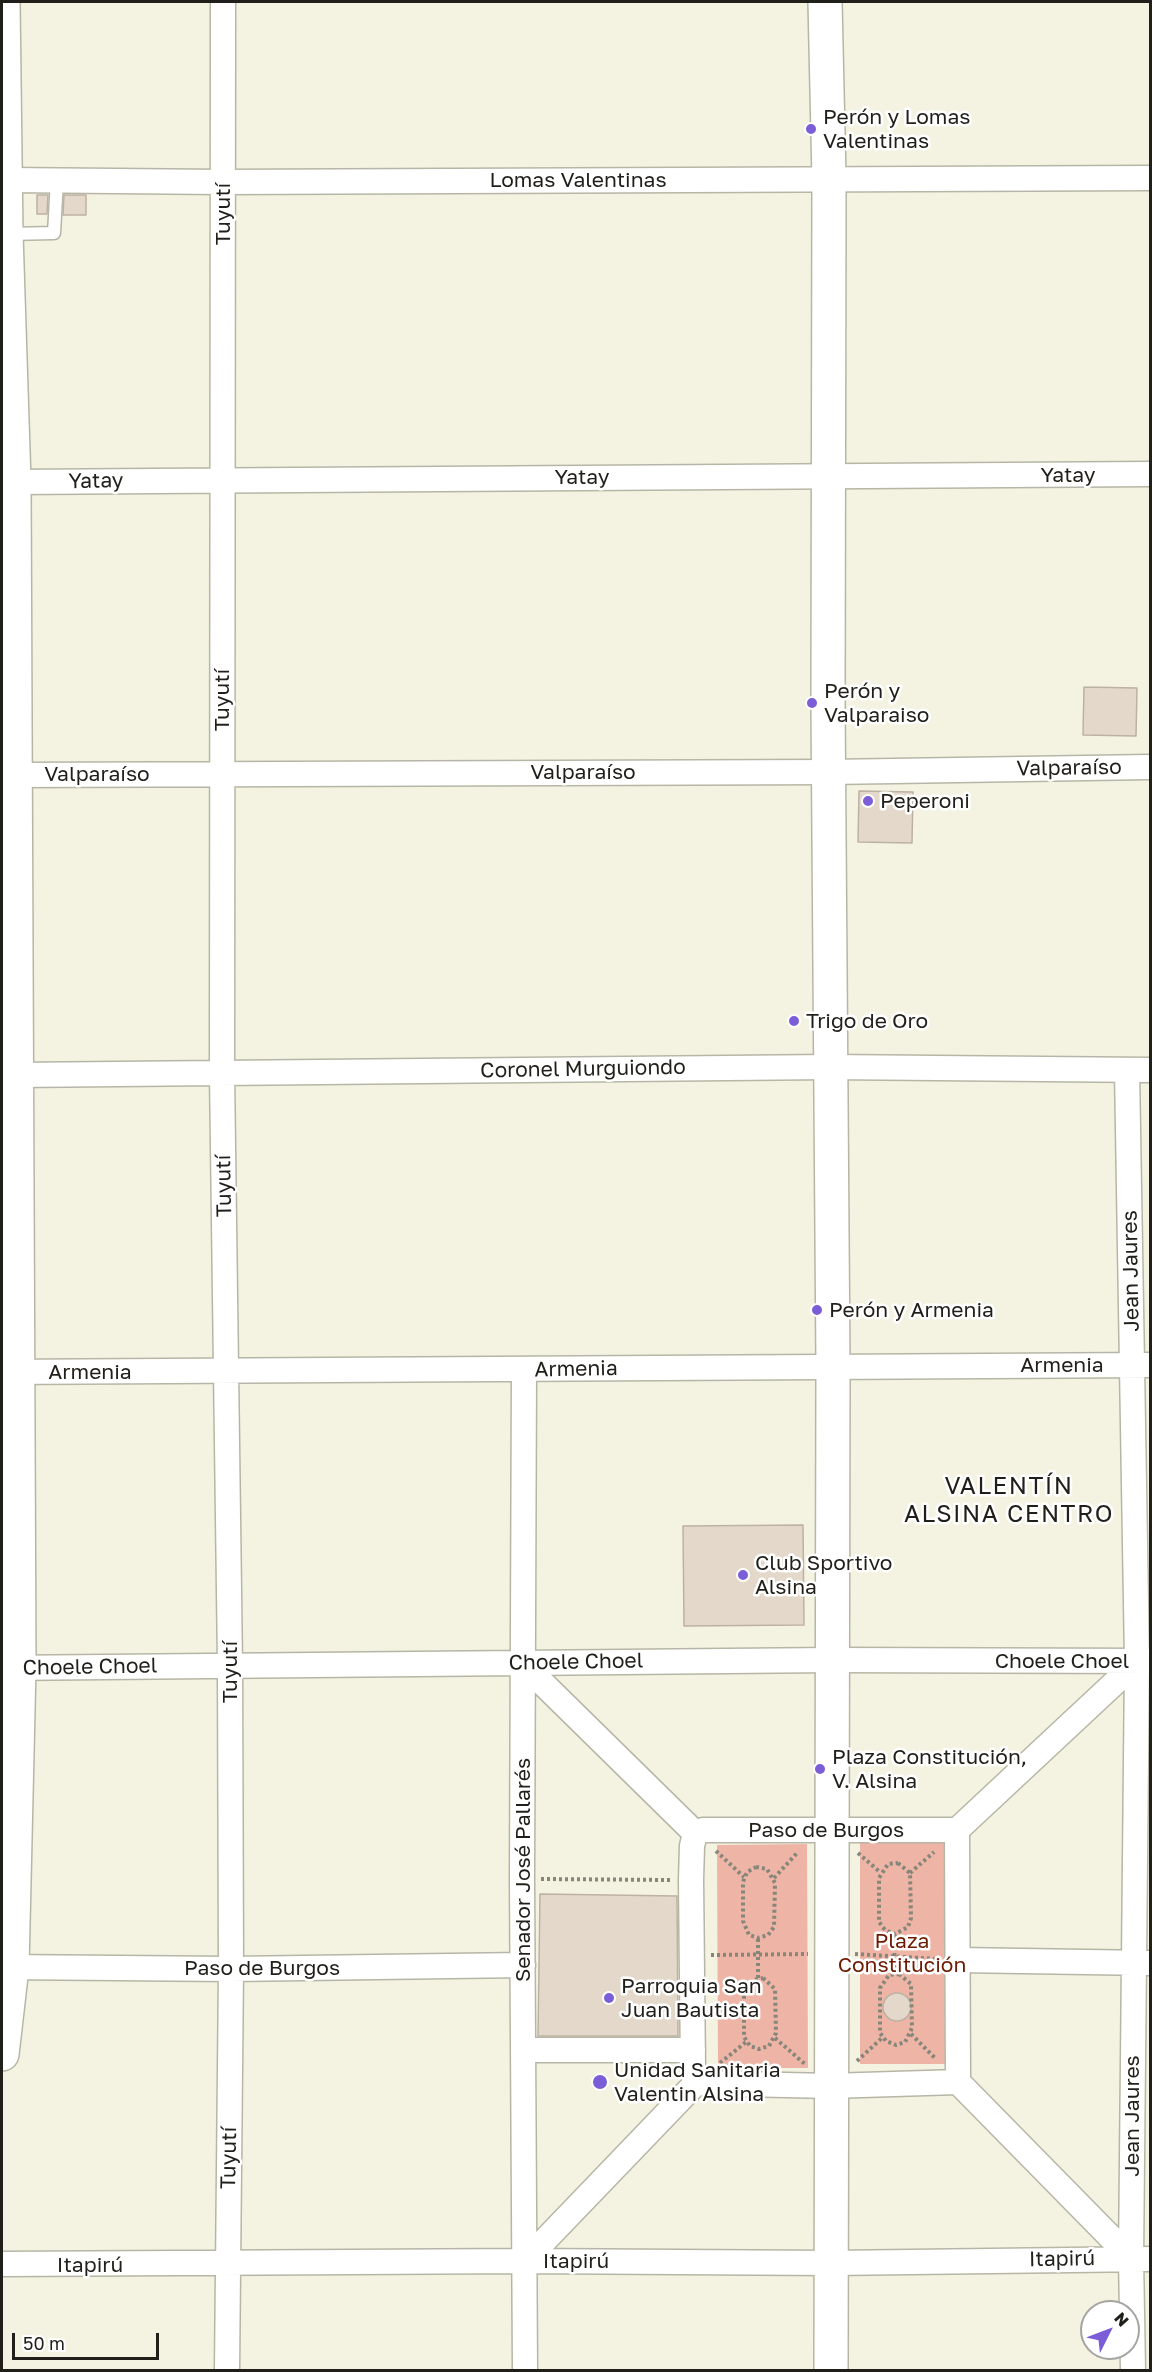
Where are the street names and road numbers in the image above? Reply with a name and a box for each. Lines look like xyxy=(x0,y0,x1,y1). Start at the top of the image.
street label: Lomas Valentinas xyxy=(489,167,667,193)
street label: Tuyutí xyxy=(210,183,236,245)
street label: Yatay xyxy=(1040,462,1096,488)
street label: Yatay xyxy=(554,464,610,490)
street label: Yatay xyxy=(68,468,124,494)
street label: Tuyutí xyxy=(209,669,235,731)
street label: Valparaíso xyxy=(1016,754,1122,782)
street label: Valparaíso xyxy=(530,759,636,785)
street label: Valparaíso xyxy=(44,761,150,787)
street label: Coronel Murguiondo xyxy=(480,1055,686,1083)
street label: Tuyutí xyxy=(211,1155,237,1217)
street label: Jean Jaures xyxy=(1117,1210,1145,1332)
street label: Armenia xyxy=(1020,1352,1104,1378)
street label: Armenia xyxy=(534,1356,618,1382)
street label: Armenia xyxy=(48,1359,132,1385)
street label: Tuyutí xyxy=(217,1641,243,1703)
street label: Choele Choel xyxy=(508,1648,644,1676)
street label: Choele Choel xyxy=(995,1648,1129,1674)
street label: Choele Choel xyxy=(22,1653,158,1681)
street label: Senador José Pallarés xyxy=(510,1758,536,1982)
street label: Paso de Burgos xyxy=(748,1817,904,1843)
street label: Paso de Burgos xyxy=(184,1955,340,1981)
street label: Jean Jaures xyxy=(1119,2055,1145,2177)
street label: Tuyutí xyxy=(216,2127,242,2189)
street label: Itapirú xyxy=(1029,2246,1095,2272)
street label: Itapirú xyxy=(543,2248,609,2274)
street label: Itapirú xyxy=(57,2252,123,2278)

